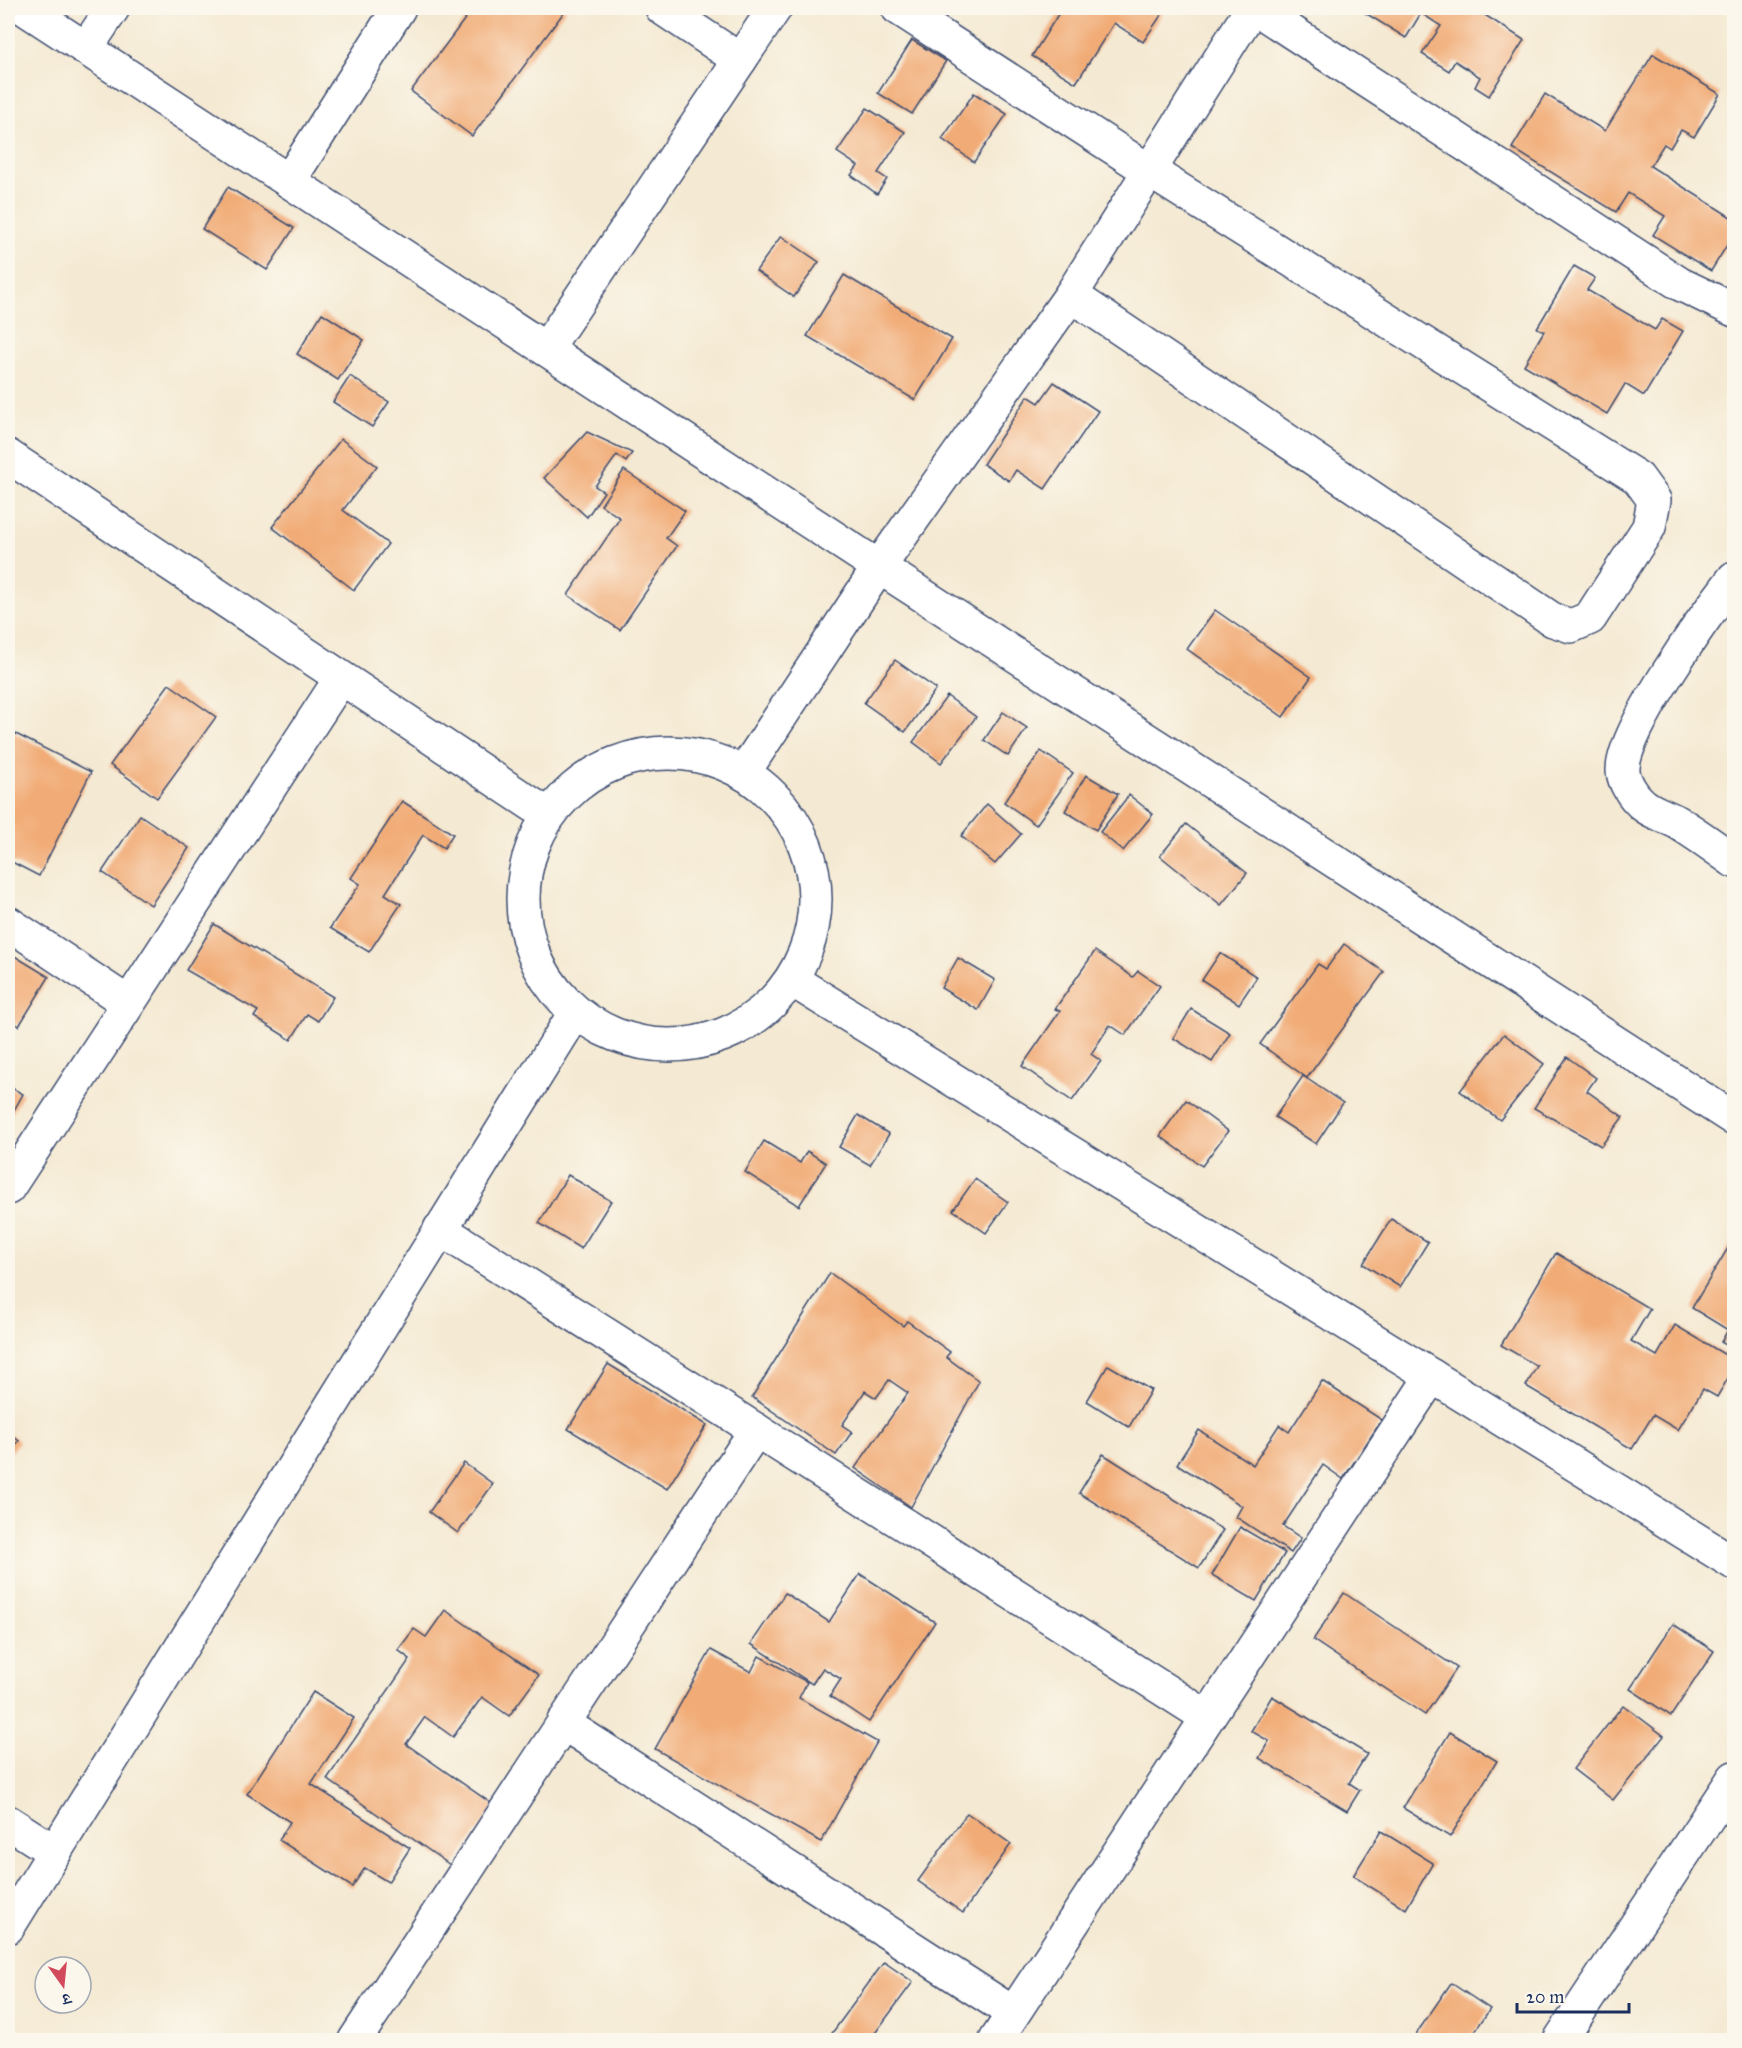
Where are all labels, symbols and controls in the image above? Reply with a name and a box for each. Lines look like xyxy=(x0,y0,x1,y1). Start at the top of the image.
north arrow xyxy=(33,1955,93,2015)
scale bar xyxy=(1517,1976,1630,2014)
text: 20 m xyxy=(1526,1986,1564,2008)
text: उ xyxy=(59,1989,74,2010)

